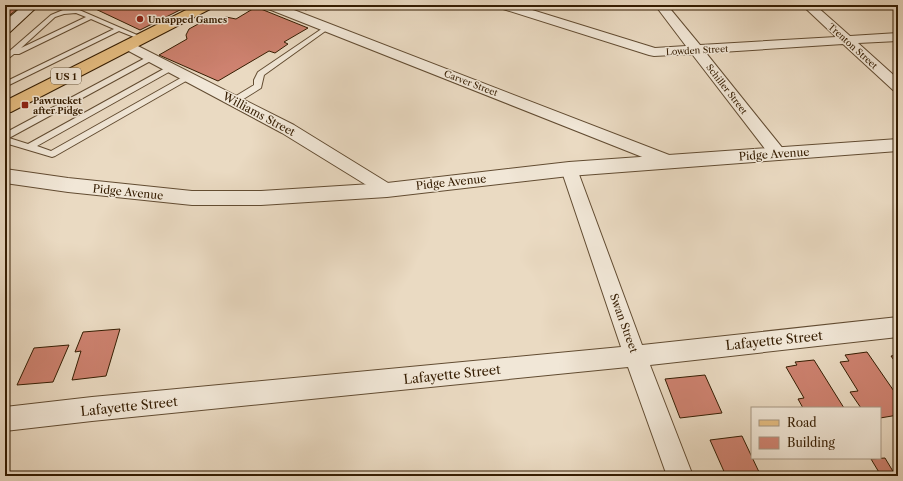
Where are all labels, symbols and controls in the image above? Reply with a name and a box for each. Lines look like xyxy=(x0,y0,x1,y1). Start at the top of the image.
marker: Untapped Games xyxy=(135,14,145,24)
place label: Untapped Games xyxy=(148,14,227,25)
street label: Trenton Street xyxy=(826,21,881,72)
street label: Lowden Street xyxy=(666,43,729,57)
street label: Schiller Street xyxy=(704,62,750,117)
road number: US 1 xyxy=(51,68,81,84)
street label: Carver Street xyxy=(443,68,500,99)
street label: Williams Street xyxy=(219,89,298,139)
place label: Pawtucket after Pidge xyxy=(33,95,84,116)
marker: Pawtucket after Pidge xyxy=(20,100,30,110)
street label: Pidge Avenue xyxy=(738,145,810,163)
street label: Pidge Avenue xyxy=(415,171,487,193)
street label: Pidge Avenue xyxy=(92,181,164,203)
street label: Swan Street xyxy=(607,291,641,355)
street label: Lafayette Street xyxy=(725,327,824,353)
street label: Lafayette Street xyxy=(403,361,502,387)
street label: Lafayette Street xyxy=(80,393,179,419)
legend xyxy=(751,407,881,459)
text: Road xyxy=(787,415,817,430)
text: Building xyxy=(787,435,835,450)

